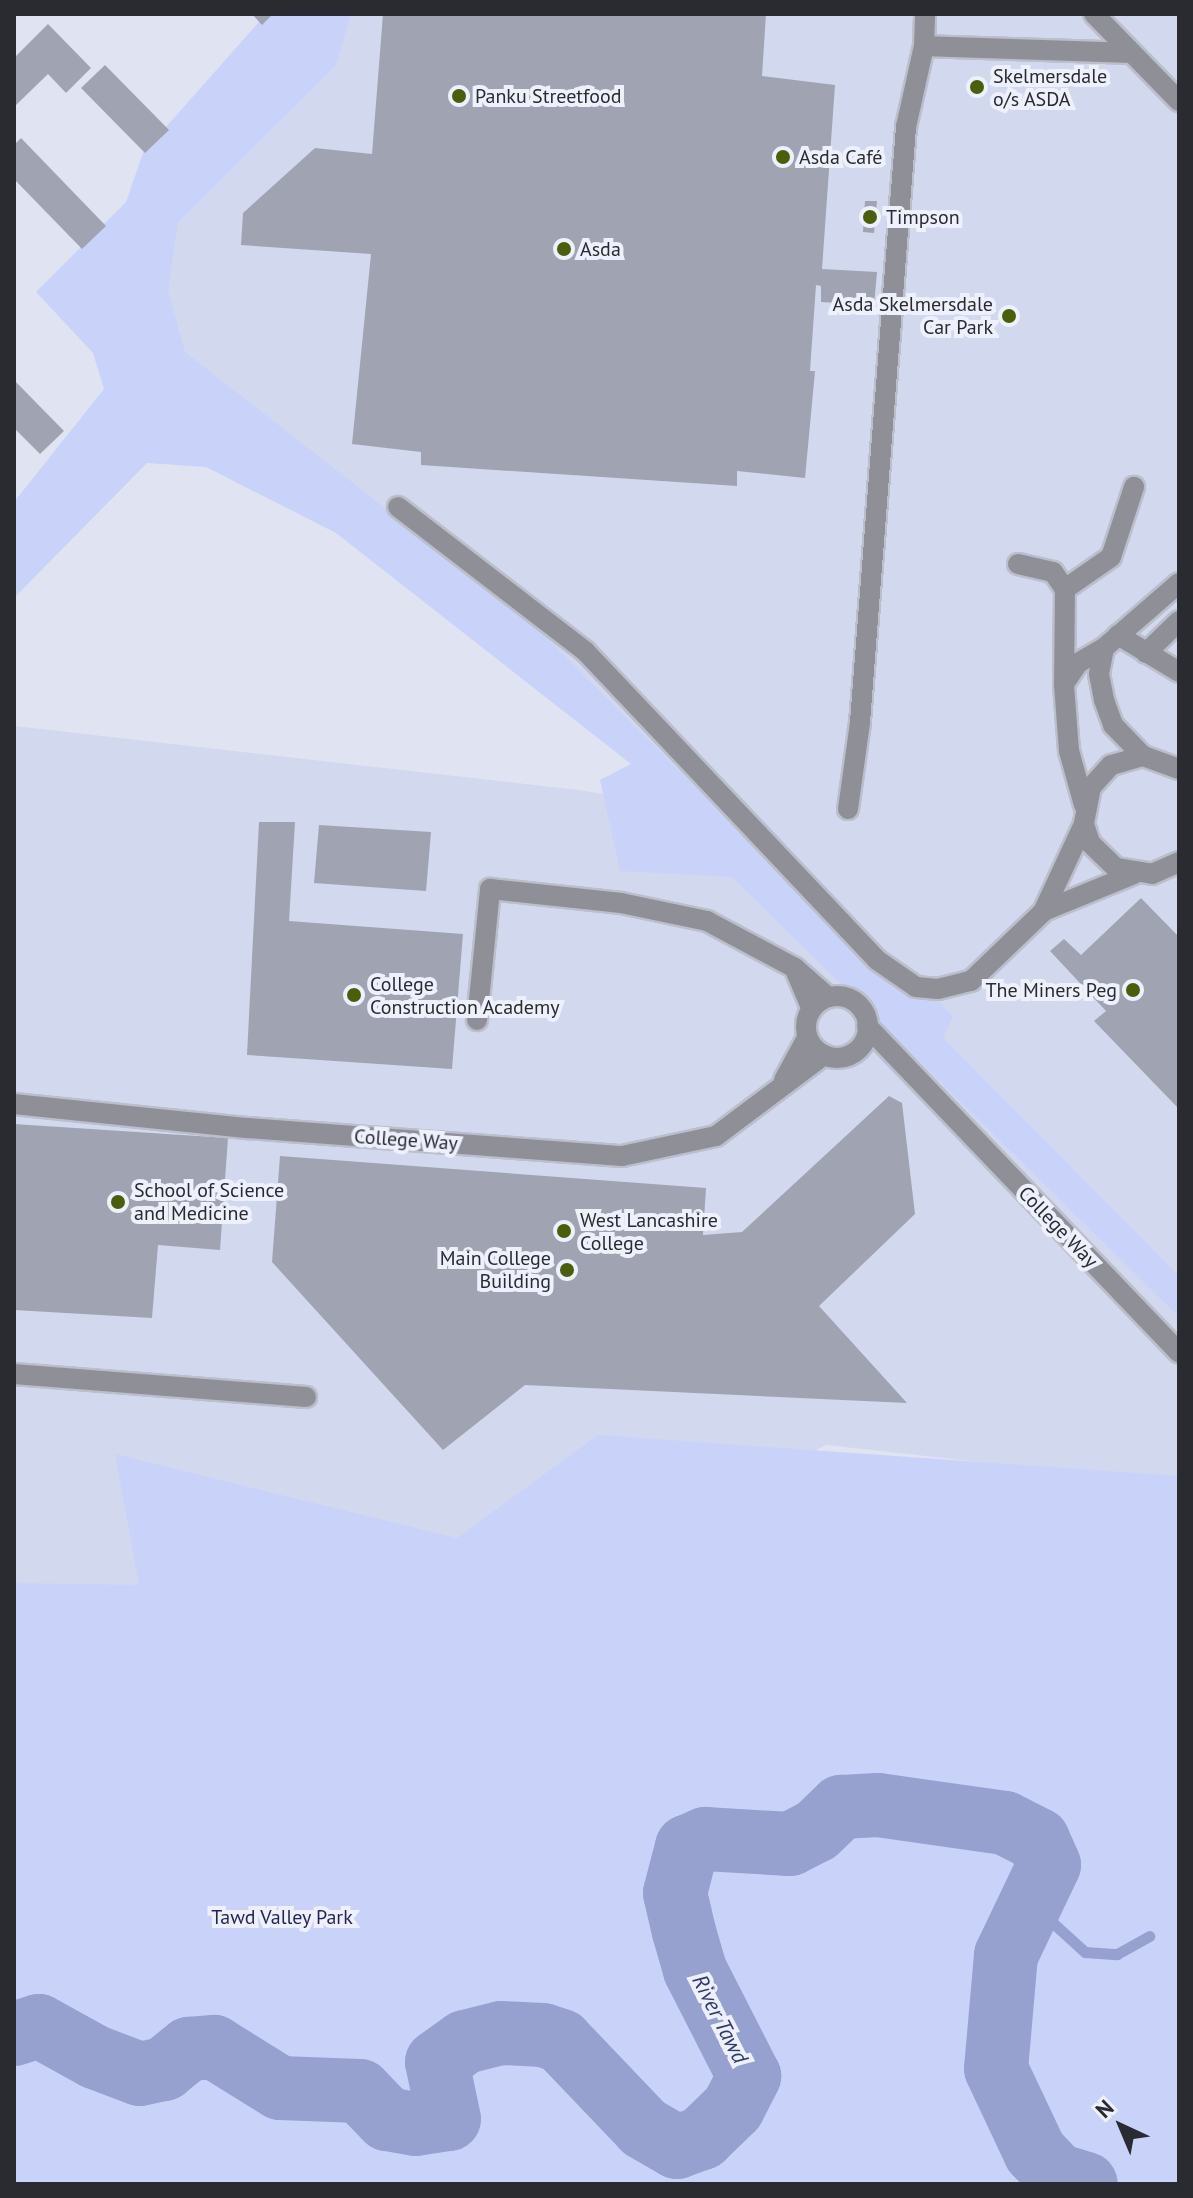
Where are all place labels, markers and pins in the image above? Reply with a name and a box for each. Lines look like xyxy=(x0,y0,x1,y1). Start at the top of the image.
place label: Skelmersdale o/s ASDA xyxy=(993,64,1107,111)
marker: Skelmersdale o/s ASDA xyxy=(968,78,986,96)
place label: Panku Streetfood xyxy=(475,84,621,108)
marker: Panku Streetfood xyxy=(450,87,468,105)
place label: Asda Café xyxy=(799,145,882,169)
marker: Asda Café xyxy=(774,148,792,166)
place label: Timpson xyxy=(886,205,960,229)
marker: Timpson xyxy=(861,208,879,226)
place label: Asda xyxy=(580,237,621,261)
marker: Asda xyxy=(555,240,573,258)
place label: Asda Skelmersdale Car Park xyxy=(833,292,993,339)
marker: Asda Skelmersdale Car Park xyxy=(1000,307,1018,325)
place label: College Construction Academy xyxy=(370,972,560,1019)
place label: The Miners Peg xyxy=(985,978,1117,1002)
marker: The Miners Peg xyxy=(1124,981,1142,999)
marker: College Construction Academy xyxy=(345,986,363,1004)
place label: School of Science and Medicine xyxy=(134,1178,284,1225)
marker: School of Science and Medicine xyxy=(109,1193,127,1211)
place label: West Lancashire College xyxy=(580,1208,718,1255)
marker: West Lancashire College xyxy=(555,1222,573,1240)
place label: Main College Building xyxy=(440,1246,551,1293)
marker: Main College Building xyxy=(558,1261,576,1279)

